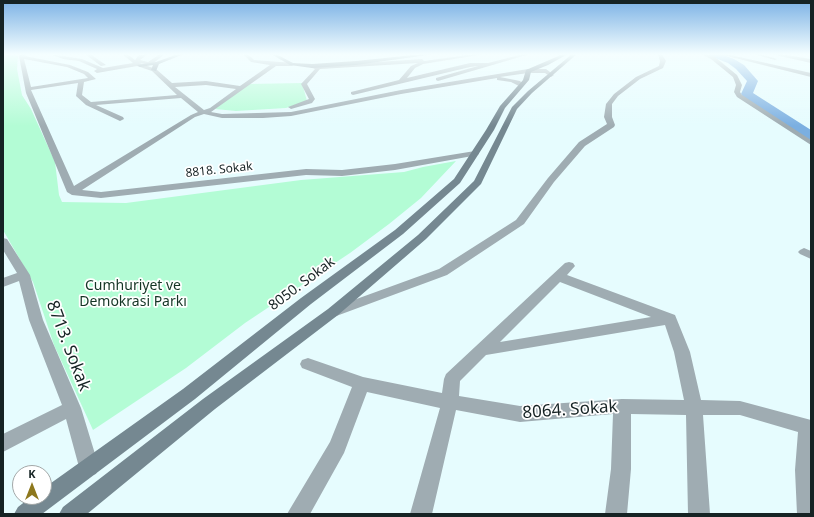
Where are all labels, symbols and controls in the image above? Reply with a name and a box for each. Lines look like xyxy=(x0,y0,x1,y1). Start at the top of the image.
street label: 8818. Sokak xyxy=(185,159,253,181)
street label: 8050. Sokak xyxy=(266,254,338,314)
park label: Cumhuriyet ve Demokrasi Parkı xyxy=(79,278,187,310)
street label: 8713. Sokak xyxy=(41,298,95,394)
street label: 8064. Sokak xyxy=(522,397,618,423)
north arrow xyxy=(12,465,52,505)
text: K xyxy=(28,466,36,481)

